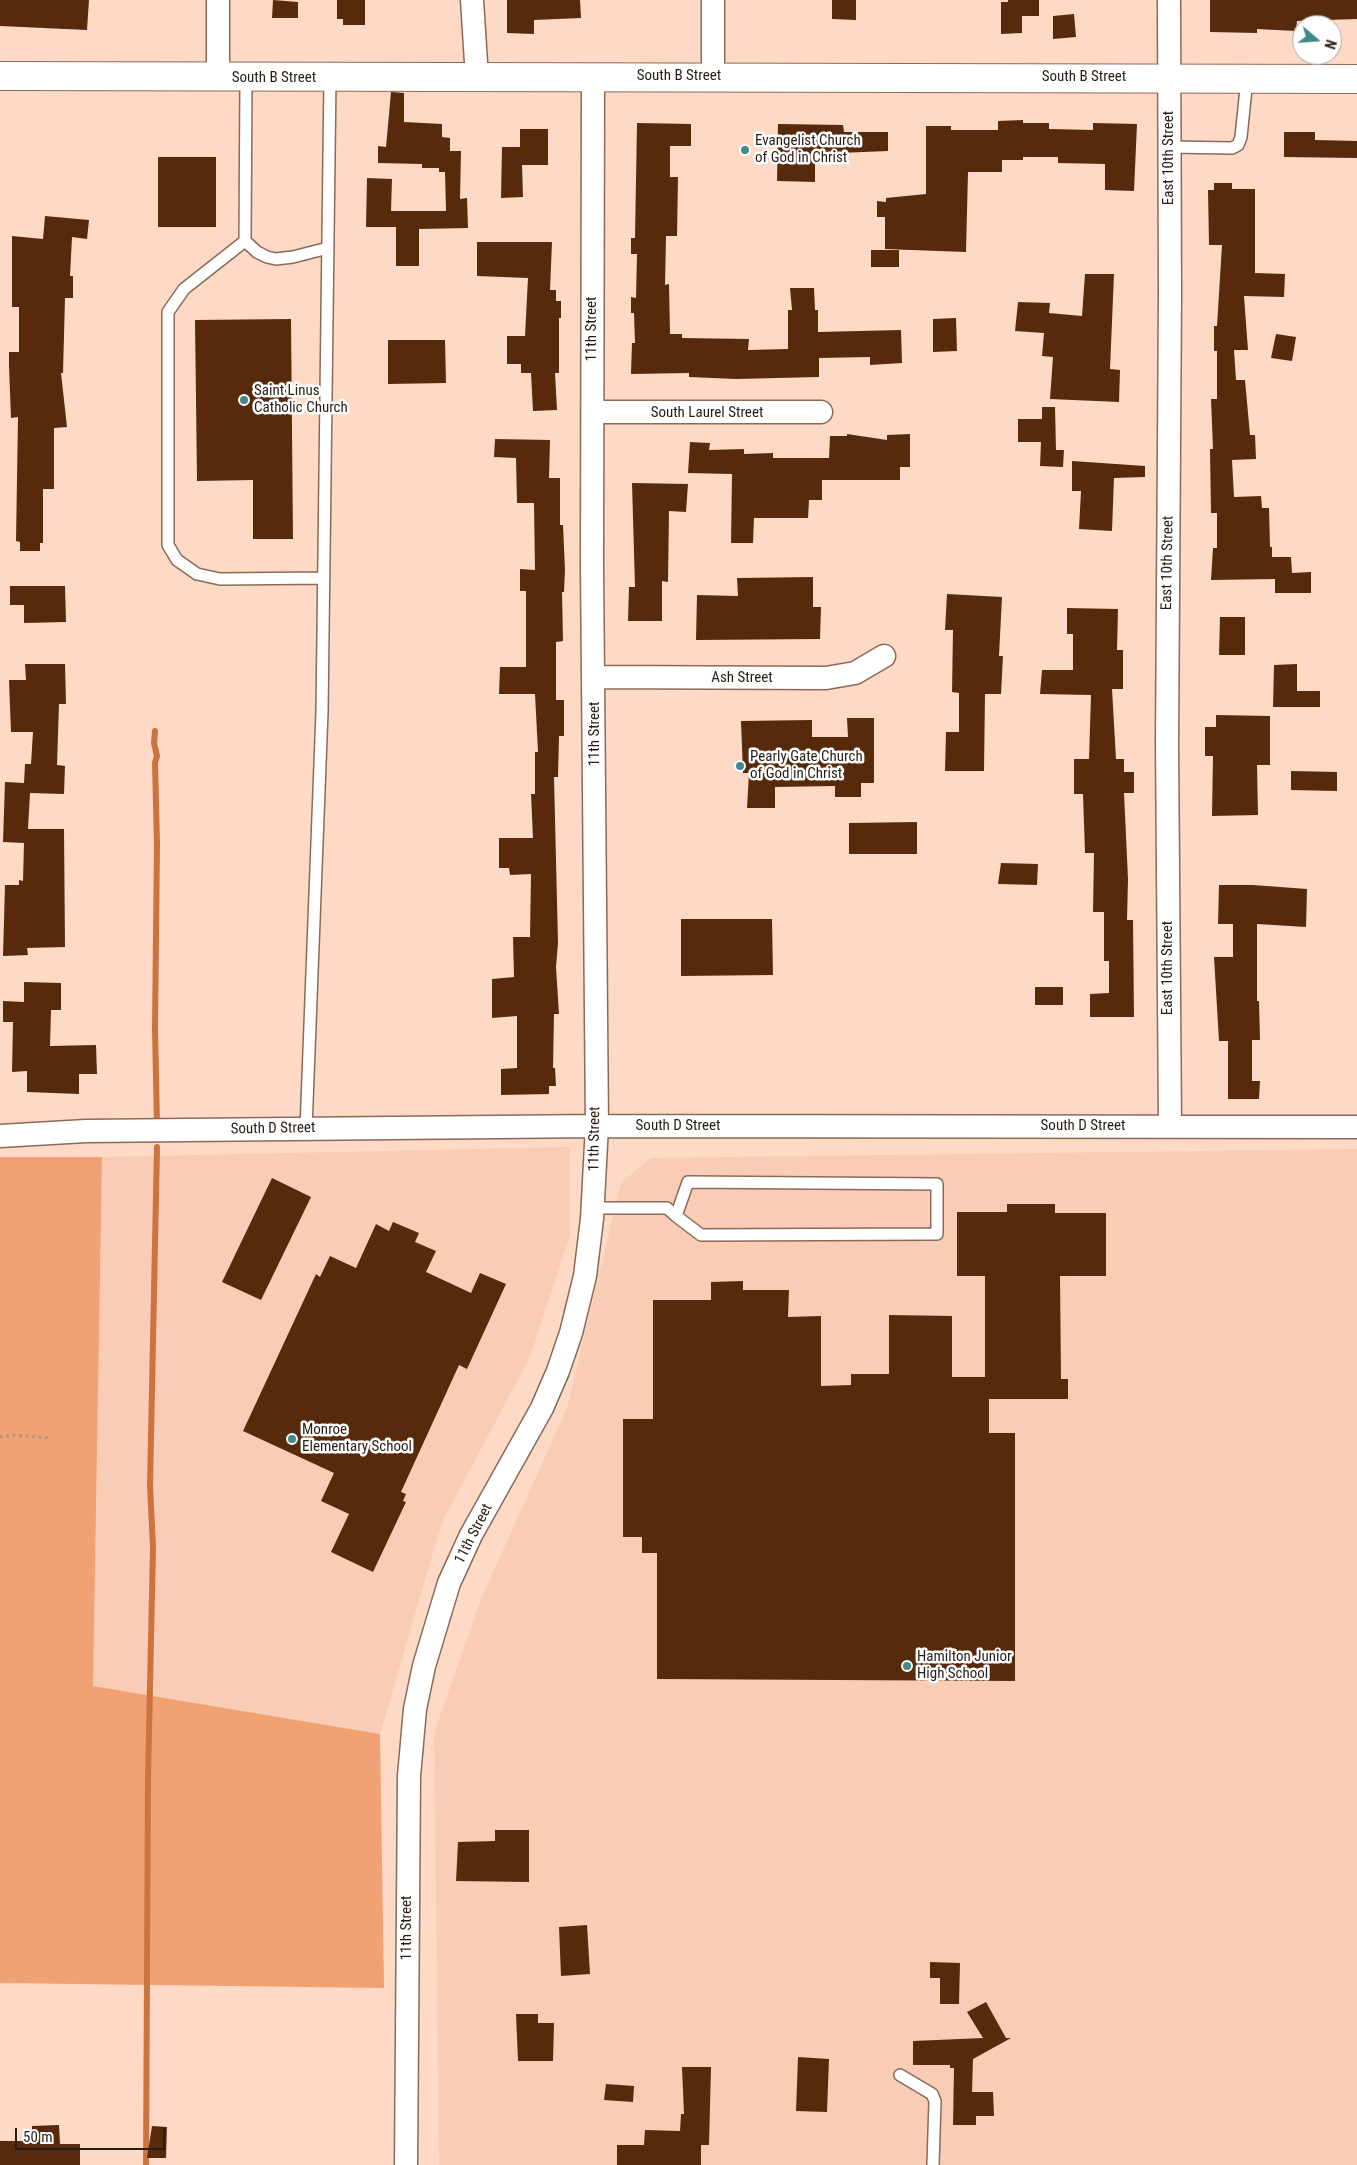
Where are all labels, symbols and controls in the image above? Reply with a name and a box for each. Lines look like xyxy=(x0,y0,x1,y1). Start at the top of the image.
north arrow xyxy=(1292,15,1342,65)
text: N xyxy=(1321,38,1339,51)
street label: South B Street xyxy=(637,67,721,85)
street label: South B Street xyxy=(1042,68,1126,86)
street label: South B Street xyxy=(232,69,316,87)
street label: East 10th Street xyxy=(1160,111,1178,205)
place label: Evangelist Church of God in Christ xyxy=(755,132,861,167)
marker: Evangelist Church of God in Christ xyxy=(739,144,751,156)
street label: 11th Street xyxy=(583,296,601,362)
place label: Saint Linus Catholic Church xyxy=(254,382,348,417)
marker: Saint Linus Catholic Church xyxy=(238,394,250,406)
street label: South Laurel Street xyxy=(651,404,763,422)
street label: East 10th Street xyxy=(1158,516,1178,610)
street label: Ash Street xyxy=(711,669,773,687)
street label: 11th Street xyxy=(586,701,604,767)
place label: Pearly Gate Church of God in Christ xyxy=(750,748,863,783)
marker: Pearly Gate Church of God in Christ xyxy=(734,760,746,772)
street label: East 10th Street xyxy=(1159,921,1177,1015)
street label: 11th Street xyxy=(585,1106,605,1172)
street label: South D Street xyxy=(636,1117,720,1135)
street label: South D Street xyxy=(1041,1117,1125,1135)
street label: South D Street xyxy=(230,1119,316,1139)
place label: Monroe Elementary School xyxy=(302,1421,412,1456)
marker: Monroe Elementary School xyxy=(286,1433,298,1445)
street label: 11th Street xyxy=(451,1501,497,1567)
place label: Hamilton Junior High School xyxy=(917,1648,1012,1683)
marker: Hamilton Junior High School xyxy=(901,1660,913,1672)
street label: 11th Street xyxy=(398,1895,416,1961)
scale bar xyxy=(18,2118,168,2150)
text: 50 m xyxy=(23,2128,53,2146)

